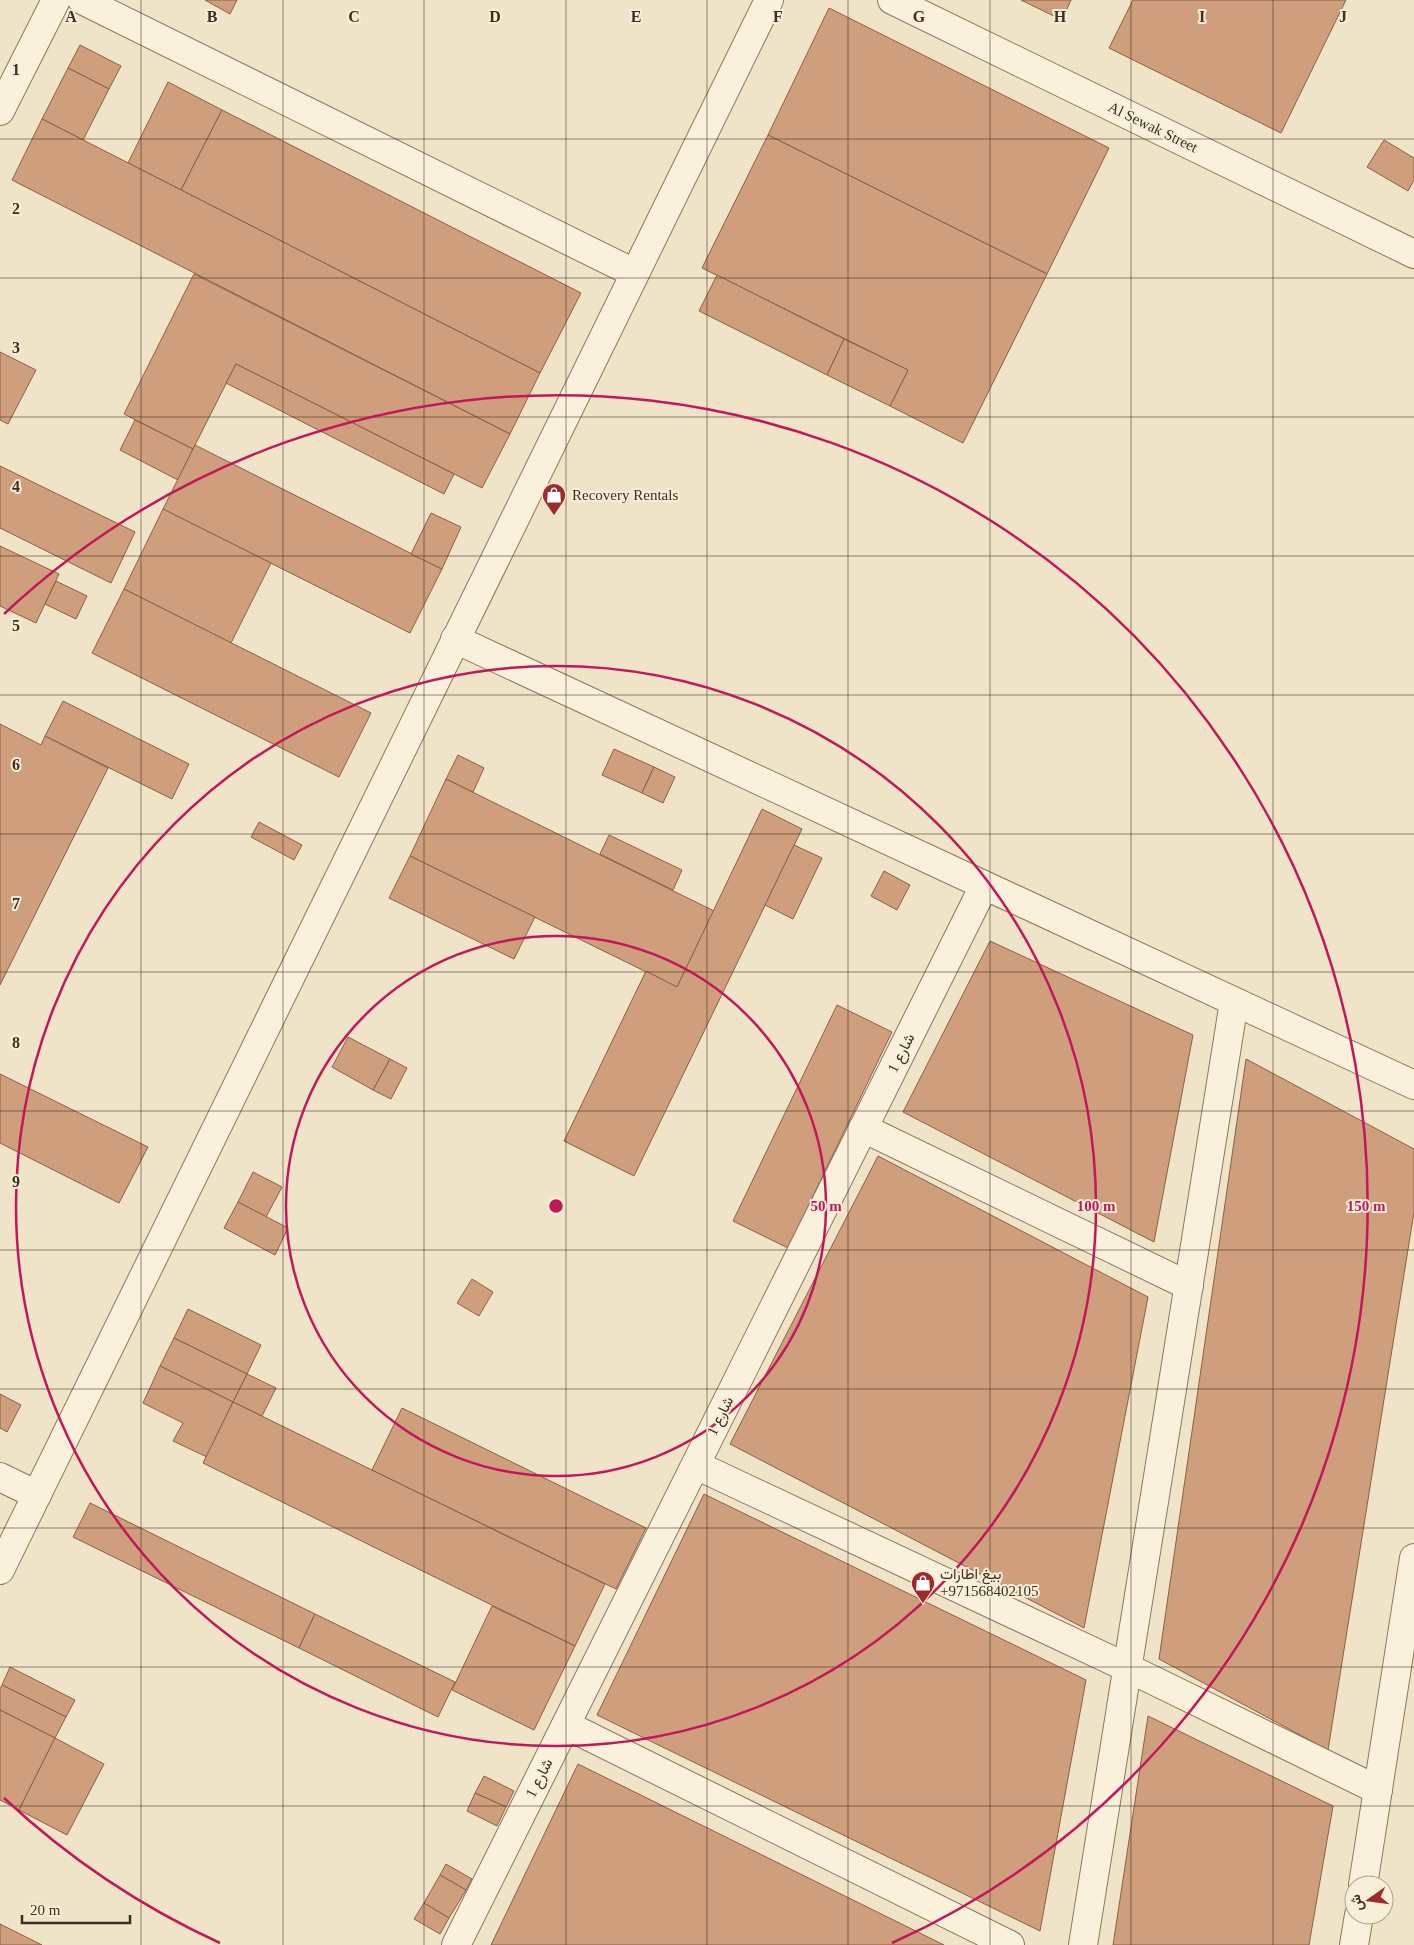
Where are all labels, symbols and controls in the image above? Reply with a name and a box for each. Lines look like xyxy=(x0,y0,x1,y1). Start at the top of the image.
text: A xyxy=(65,8,77,25)
text: B xyxy=(207,8,218,25)
text: C xyxy=(348,8,360,25)
text: D xyxy=(489,8,501,25)
text: E xyxy=(631,8,641,25)
text: F xyxy=(773,8,783,25)
text: G xyxy=(913,8,926,25)
text: H xyxy=(1054,8,1067,25)
text: I xyxy=(1199,8,1205,25)
text: J xyxy=(1339,8,1347,25)
text: 1 xyxy=(12,61,20,78)
street label: Al Sewak Street xyxy=(1106,98,1201,156)
text: 2 xyxy=(12,200,20,217)
text: 3 xyxy=(12,339,20,356)
text: 4 xyxy=(12,478,20,495)
shop icon: Recovery Rentals xyxy=(541,482,567,516)
place label: Recovery Rentals xyxy=(572,487,678,503)
text: 5 xyxy=(12,617,20,634)
text: 6 xyxy=(12,756,20,773)
text: 7 xyxy=(12,895,20,912)
street label: شارع 1 xyxy=(884,1031,920,1076)
text: 8 xyxy=(12,1034,20,1051)
text: 9 xyxy=(12,1173,20,1190)
centre of rings xyxy=(547,1197,565,1215)
text: 50 m xyxy=(810,1198,842,1214)
text: 100 m xyxy=(1077,1198,1116,1214)
text: 150 m xyxy=(1347,1198,1386,1214)
street label: شارع 1 xyxy=(704,1394,739,1439)
place label: بيغ اطارات +971568402105 xyxy=(940,1566,1038,1599)
shop icon: بيغ اطارات +971568402105 xyxy=(910,1570,936,1604)
street label: شارع 1 xyxy=(522,1756,558,1801)
north arrow xyxy=(1344,1875,1394,1925)
scale bar xyxy=(22,1892,130,1924)
text: ش xyxy=(1348,1893,1367,1913)
text: 20 m xyxy=(30,1902,61,1918)

